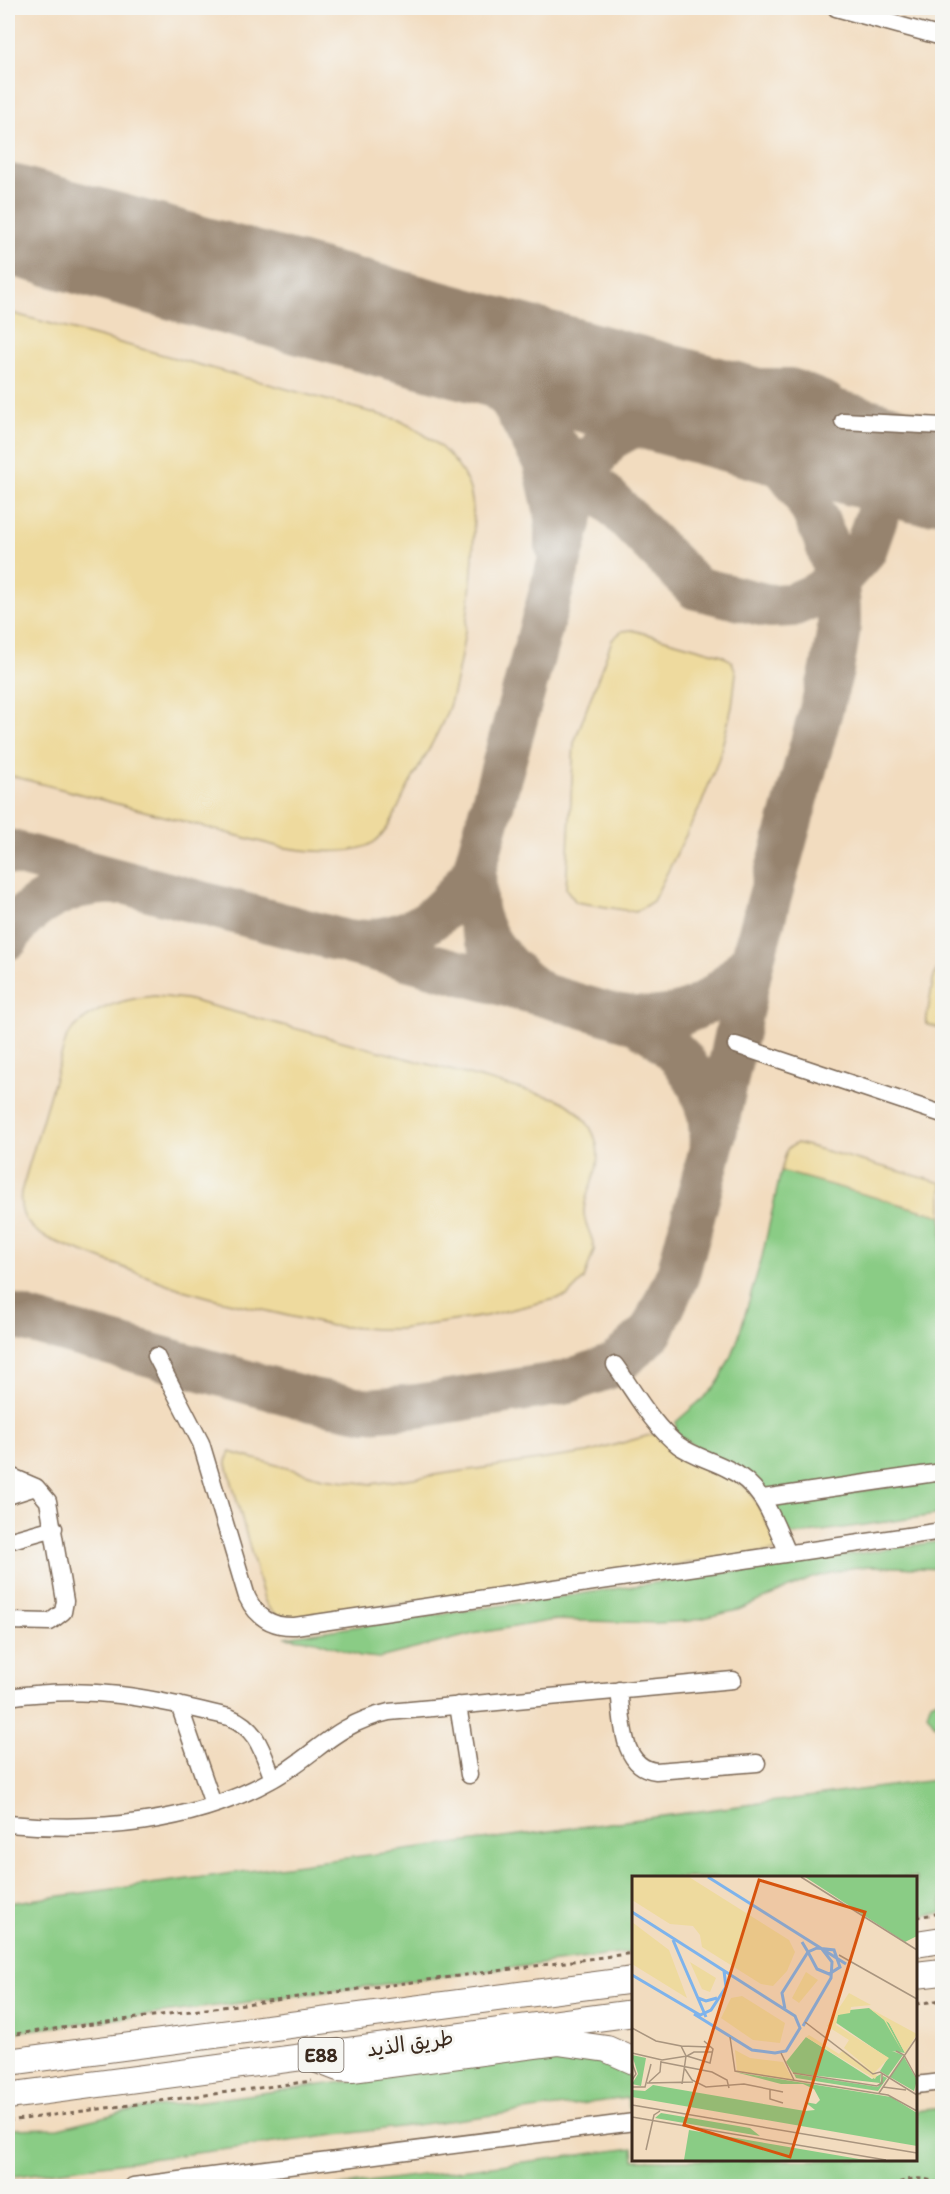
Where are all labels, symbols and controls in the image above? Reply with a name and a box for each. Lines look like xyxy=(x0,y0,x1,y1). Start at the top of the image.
inset map xyxy=(632,1876,917,2161)
street label: طريق الذيد xyxy=(365,2025,455,2061)
road number: E88 xyxy=(298,2038,344,2072)

